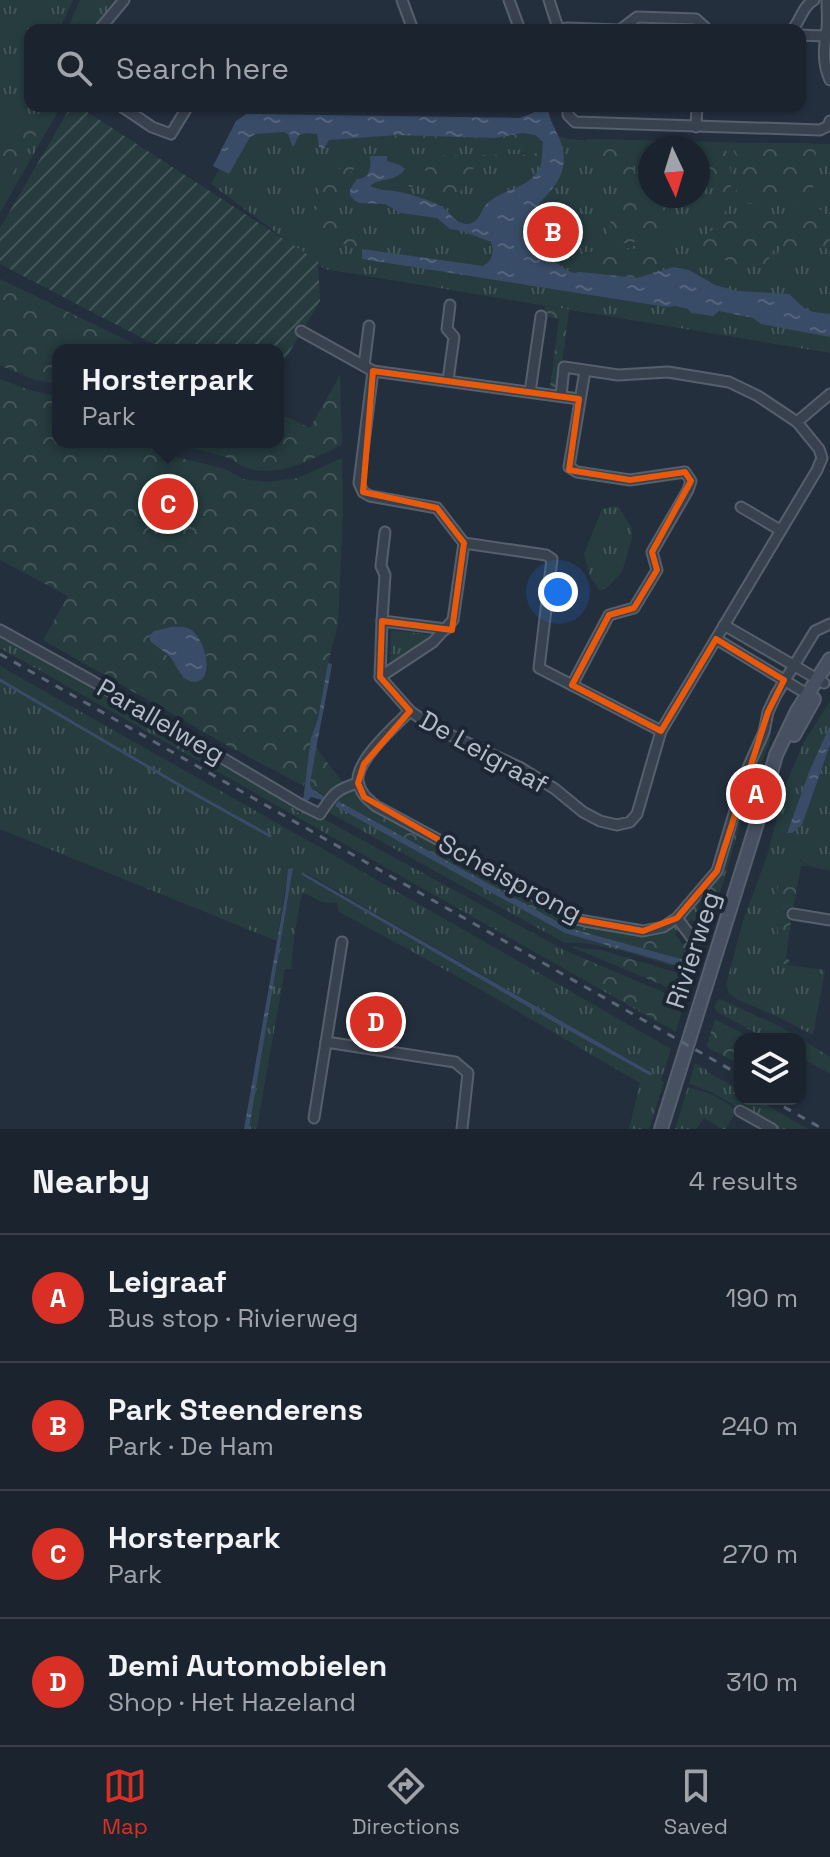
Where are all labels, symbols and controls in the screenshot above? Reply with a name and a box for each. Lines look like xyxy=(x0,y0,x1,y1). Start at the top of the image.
search box xyxy=(24,24,806,112)
icon: search xyxy=(52,46,96,90)
text: Search here xyxy=(116,49,289,88)
north arrow xyxy=(638,136,710,208)
pin: B xyxy=(527,202,579,262)
popup xyxy=(52,344,284,448)
text: Horsterpark xyxy=(82,360,254,399)
text: Park xyxy=(82,399,136,433)
pin: C xyxy=(142,474,194,534)
your location xyxy=(538,572,578,612)
street label: Parallelweg xyxy=(91,671,231,771)
street label: De Leigraaf xyxy=(414,703,554,801)
pin: A xyxy=(730,764,782,824)
street label: Scheisprong xyxy=(432,826,588,930)
street label: Rivierweg xyxy=(658,887,728,1013)
pin: D xyxy=(350,992,402,1052)
map controls xyxy=(734,1033,806,1105)
button: layers xyxy=(734,1033,806,1105)
text: Nearby xyxy=(32,1160,150,1203)
text: 4 results xyxy=(689,1164,798,1198)
text: Leigraaf xyxy=(108,1262,227,1301)
text: A xyxy=(50,1281,66,1315)
text: 190 m xyxy=(726,1281,798,1315)
text: Bus stop · Rivierweg xyxy=(108,1301,358,1335)
text: Park Steenderens xyxy=(108,1390,363,1429)
text: B xyxy=(49,1409,67,1443)
text: 240 m xyxy=(721,1409,798,1443)
text: Park · De Ham xyxy=(108,1429,274,1463)
text: Horsterpark xyxy=(108,1518,281,1557)
text: C xyxy=(50,1537,66,1571)
text: 270 m xyxy=(722,1537,798,1571)
text: Park xyxy=(108,1557,162,1591)
text: Demi Automobielen xyxy=(108,1646,387,1685)
text: D xyxy=(49,1665,67,1699)
text: 310 m xyxy=(726,1665,798,1699)
text: Shop · Het Hazeland xyxy=(108,1685,356,1719)
tab: Map xyxy=(102,1764,148,1840)
tab: Directions xyxy=(352,1764,460,1840)
tab: Saved xyxy=(664,1764,728,1840)

